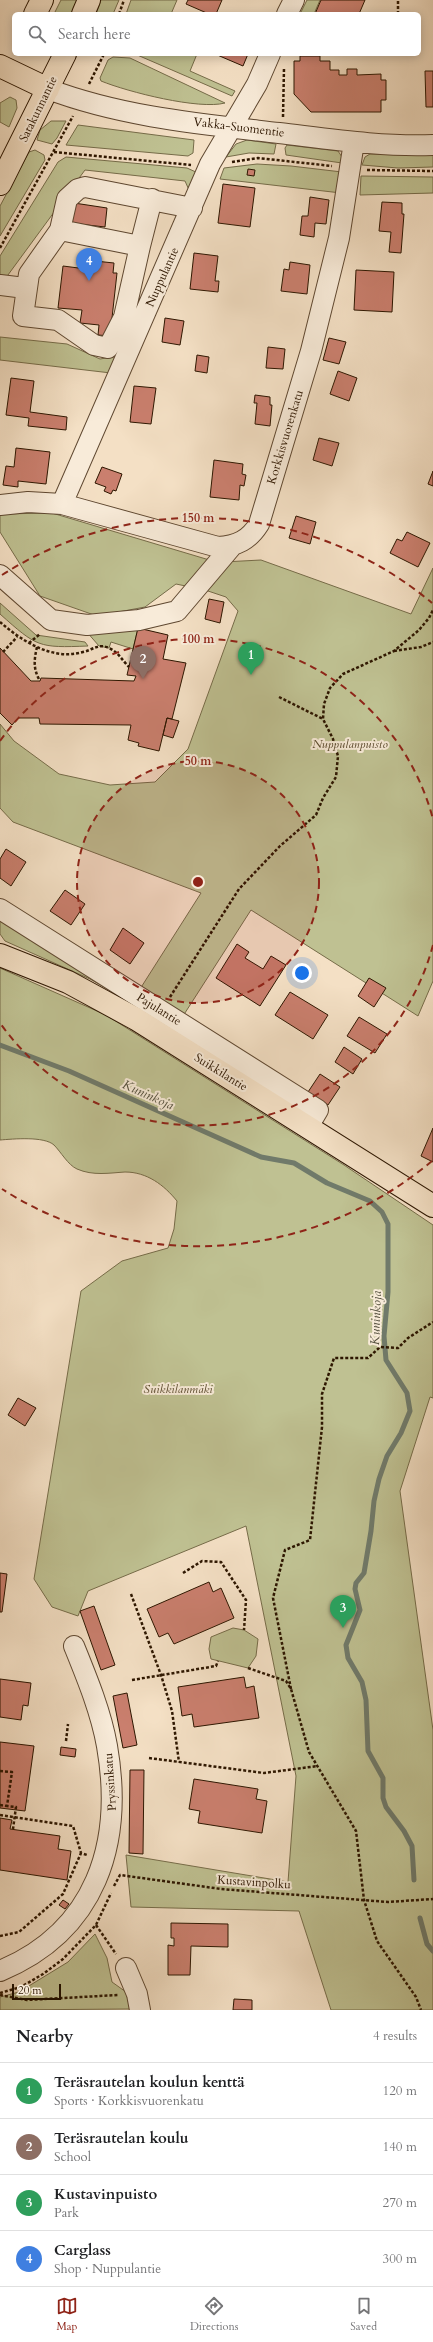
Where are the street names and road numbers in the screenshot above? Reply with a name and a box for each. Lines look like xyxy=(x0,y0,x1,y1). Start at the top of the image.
street label: Satakunnantie xyxy=(15,73,61,145)
street label: Vakka-Suomentie xyxy=(193,113,285,141)
street label: Nuppulantie xyxy=(142,245,182,309)
street label: Korkkisvuorenkatu xyxy=(263,388,307,486)
street label: Pajulantie xyxy=(134,989,184,1029)
street label: Suikkilantie xyxy=(191,1049,251,1095)
street label: Pryssinkatu xyxy=(100,1752,120,1812)
street label: Kustavinpolku xyxy=(217,1871,292,1893)

